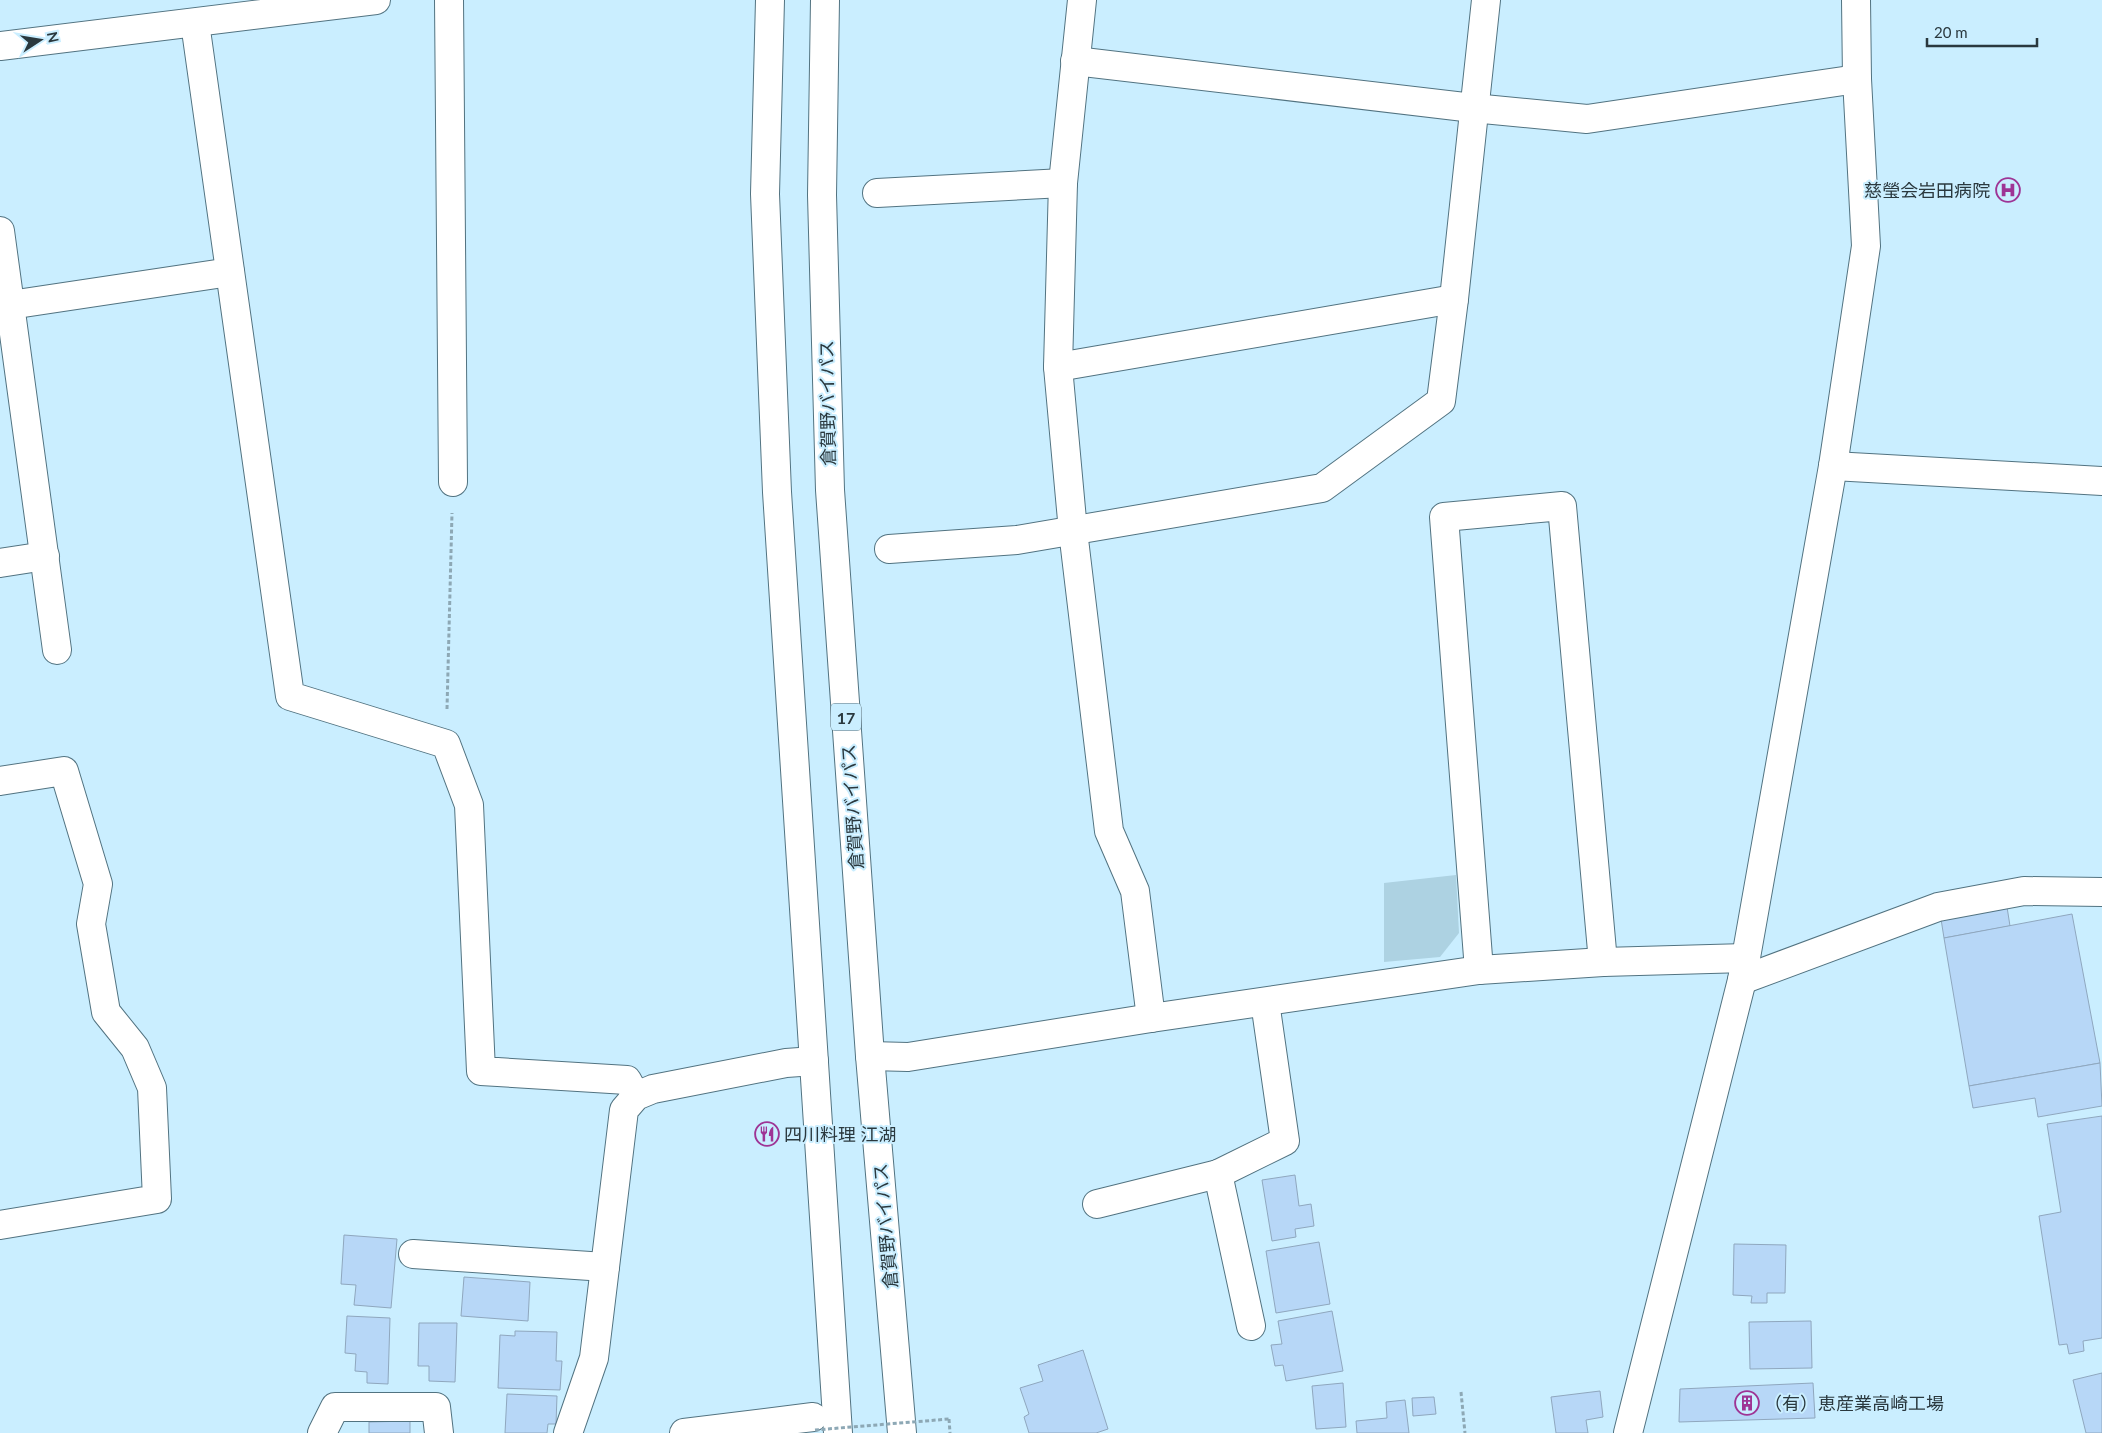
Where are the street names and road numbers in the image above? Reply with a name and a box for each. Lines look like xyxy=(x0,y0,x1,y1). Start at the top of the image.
street label: 倉賀野バイパス xyxy=(815,340,839,466)
road number: 17 xyxy=(831,704,861,730)
street label: 倉賀野バイパス xyxy=(837,744,867,870)
street label: 倉賀野バイパス xyxy=(869,1162,901,1290)

